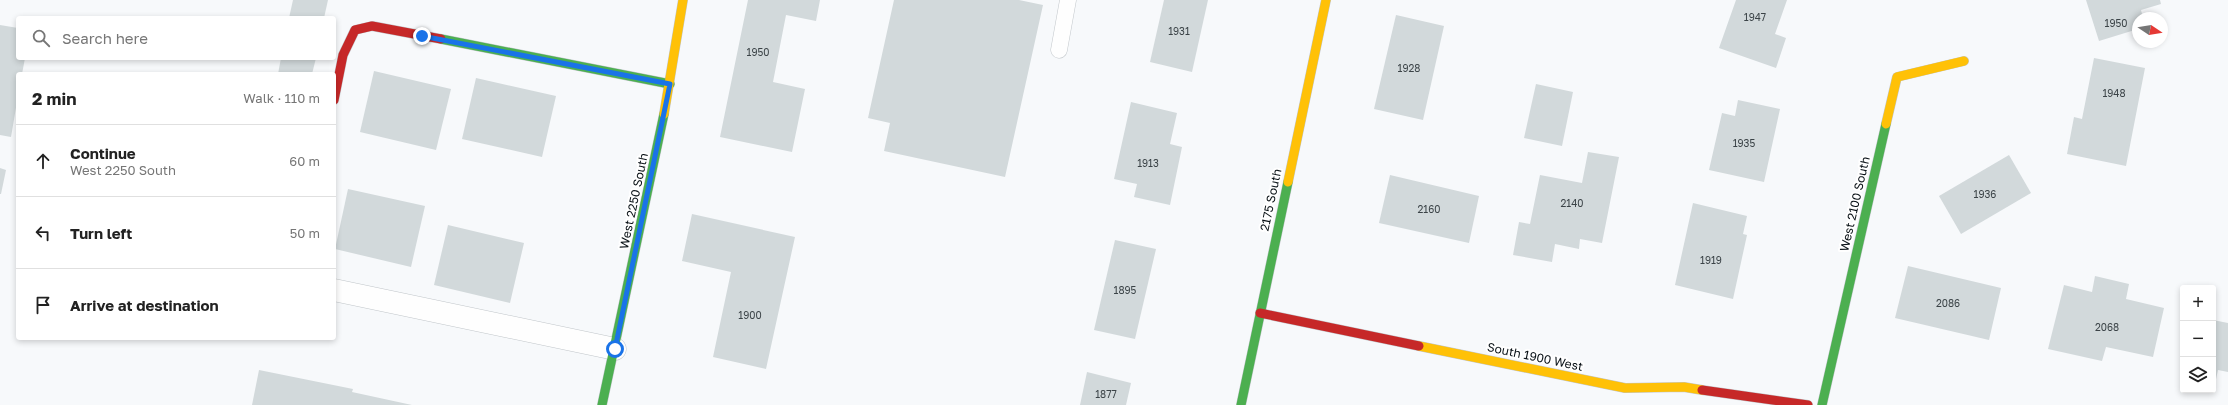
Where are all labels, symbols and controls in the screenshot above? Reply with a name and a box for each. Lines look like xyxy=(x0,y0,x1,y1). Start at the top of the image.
house number: 1947 xyxy=(1744,11,1766,23)
north arrow xyxy=(2132,12,2168,48)
search box xyxy=(16,16,336,60)
house number: 1950 xyxy=(2105,17,2127,29)
house number: 1931 xyxy=(1168,25,1190,37)
icon: search xyxy=(30,27,52,49)
route end xyxy=(413,27,431,45)
text: Search here xyxy=(62,29,148,47)
house number: 1950 xyxy=(747,46,769,58)
house number: 1928 xyxy=(1398,62,1420,74)
house number: 1948 xyxy=(2102,87,2126,99)
text: 2 min xyxy=(32,88,76,109)
text: Walk · 110 m xyxy=(243,90,320,106)
house number: 1935 xyxy=(1733,137,1755,149)
text: Continue xyxy=(70,144,136,162)
icon: ahead xyxy=(32,150,54,172)
street label: West 2250 South xyxy=(616,151,651,250)
text: 60 m xyxy=(289,153,320,169)
street label: West 2100 South xyxy=(1836,155,1873,253)
house number: 1913 xyxy=(1137,157,1159,169)
text: West 2250 South xyxy=(70,162,176,178)
street label: 2175 South xyxy=(1257,167,1284,232)
house number: 1936 xyxy=(1974,188,1996,200)
house number: 2140 xyxy=(1561,197,1583,209)
house number: 2160 xyxy=(1418,203,1440,215)
icon: left xyxy=(32,222,54,244)
text: Turn left xyxy=(70,224,132,242)
text: 50 m xyxy=(290,225,320,241)
house number: 1919 xyxy=(1700,254,1722,266)
house number: 1895 xyxy=(1114,284,1137,296)
map controls xyxy=(2180,285,2216,393)
button: + xyxy=(2180,285,2216,321)
icon: arrive xyxy=(32,294,54,316)
text: Arrive at destination xyxy=(70,296,219,314)
house number: 2086 xyxy=(1936,297,1960,309)
house number: 1900 xyxy=(738,309,762,321)
house number: 2068 xyxy=(2095,321,2119,333)
button: − xyxy=(2180,321,2216,357)
street label: South 1900 West xyxy=(1486,339,1585,374)
route start xyxy=(606,340,624,358)
button: layers xyxy=(2180,357,2216,393)
house number: 1877 xyxy=(1095,388,1117,400)

